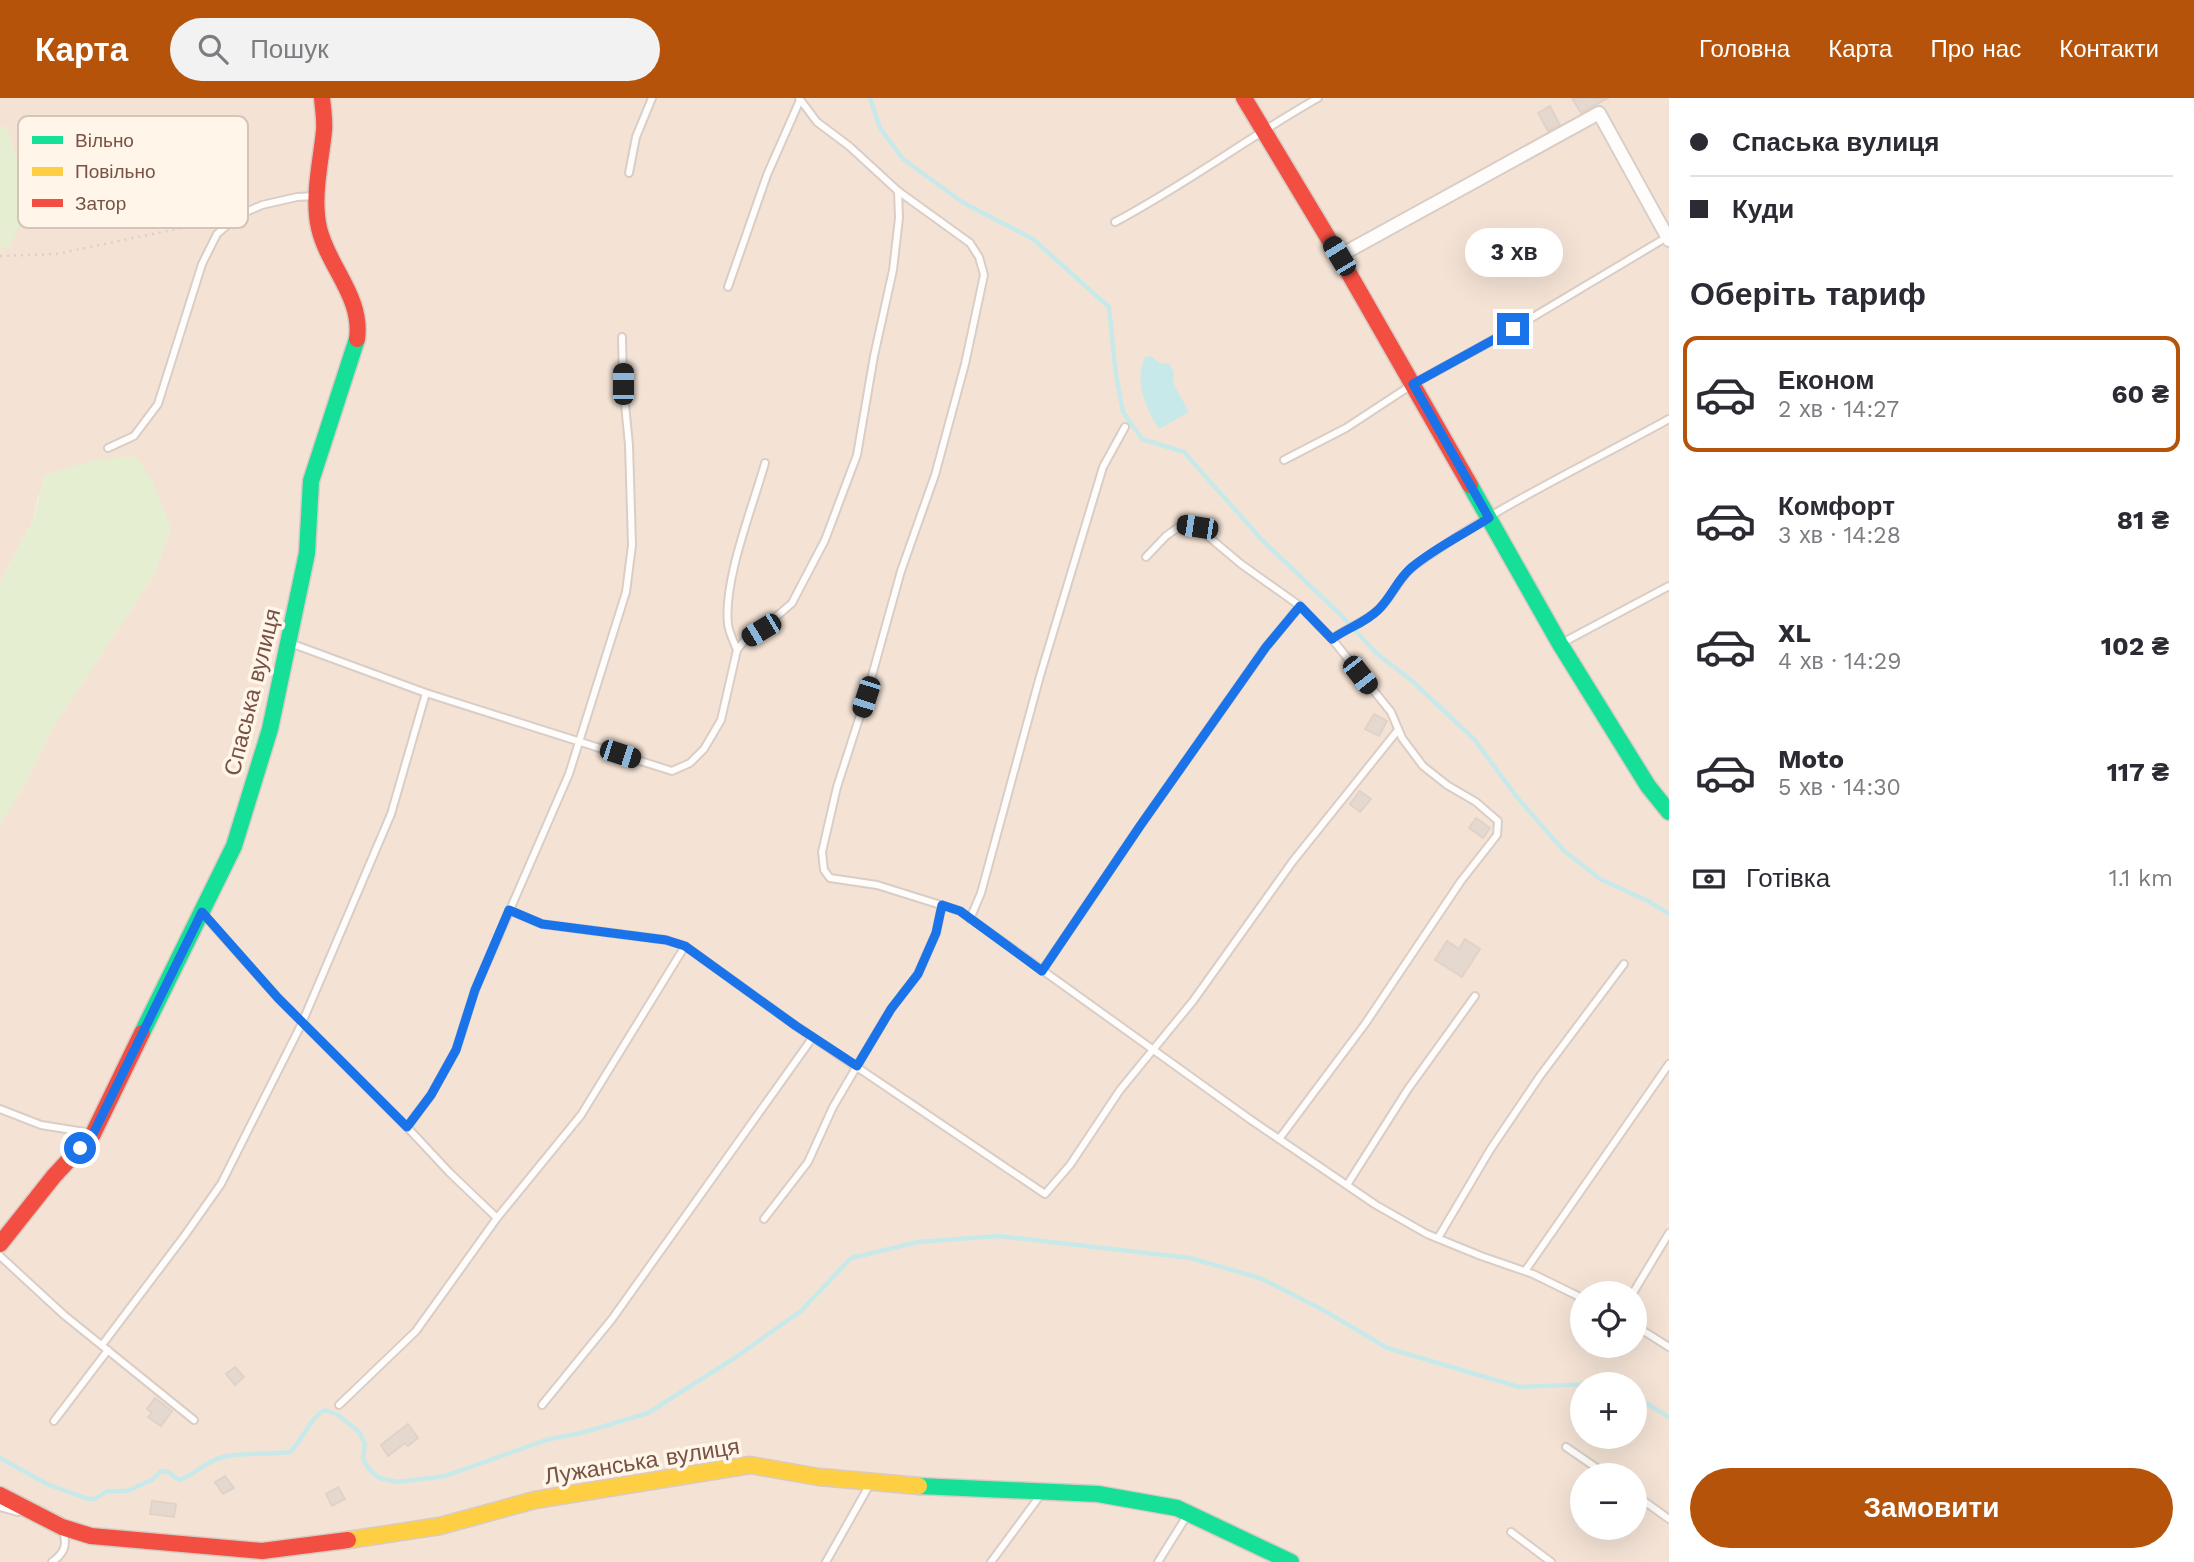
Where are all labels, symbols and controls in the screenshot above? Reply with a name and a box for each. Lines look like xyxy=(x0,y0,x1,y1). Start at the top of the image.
search box xyxy=(170,18,660,81)
text: Карта xyxy=(35,30,128,69)
icon: search xyxy=(194,30,232,68)
text: Пошук xyxy=(250,34,329,64)
text: Головна xyxy=(1699,35,1790,63)
text: Карта xyxy=(1828,35,1892,63)
text: Про нас xyxy=(1930,35,2021,63)
text: Контакти xyxy=(2059,35,2159,63)
legend xyxy=(18,116,248,228)
text: Спаська вулиця xyxy=(1732,127,1939,157)
text: Вільно xyxy=(75,129,134,152)
text: Повільно xyxy=(75,160,156,183)
text: Затор xyxy=(75,192,126,215)
text: Куди xyxy=(1732,194,1794,224)
callout: 3 хв xyxy=(1464,228,1562,276)
car xyxy=(1320,233,1359,279)
text: 3 хв xyxy=(1490,239,1538,266)
text: Оберіть тариф xyxy=(1690,275,1926,313)
route end xyxy=(1497,313,1529,345)
car xyxy=(613,363,634,405)
icon: car xyxy=(1694,363,1757,426)
text: Економ xyxy=(1778,365,1874,395)
text: 60 ₴ xyxy=(2111,379,2169,409)
text: 2 хв · 14:27 xyxy=(1778,396,1899,423)
icon: car xyxy=(1694,489,1757,552)
text: Комфорт xyxy=(1778,491,1895,521)
text: 81 ₴ xyxy=(2117,505,2169,535)
car xyxy=(1175,513,1220,541)
text: 3 хв · 14:28 xyxy=(1778,522,1901,549)
street label: Спаська вулиця xyxy=(219,606,286,778)
car xyxy=(738,610,785,650)
icon: car xyxy=(1694,615,1757,678)
text: XL xyxy=(1778,618,1811,648)
text: 102 ₴ xyxy=(2101,631,2169,661)
text: 4 хв · 14:29 xyxy=(1778,648,1901,675)
car xyxy=(1339,652,1382,698)
car xyxy=(850,674,883,720)
car xyxy=(597,738,644,770)
icon: car xyxy=(1694,741,1757,804)
text: Moto xyxy=(1778,744,1844,774)
text: 117 ₴ xyxy=(2107,757,2169,787)
text: 5 хв · 14:30 xyxy=(1778,774,1901,801)
icon: cash xyxy=(1690,860,1728,898)
text: Готівка xyxy=(1746,863,1830,893)
text: 1.1 km xyxy=(2109,865,2173,892)
route start xyxy=(64,1132,96,1164)
map controls xyxy=(1570,1281,1647,1540)
button: locate xyxy=(1570,1281,1647,1358)
button: + xyxy=(1570,1372,1647,1449)
street label: Лужанська вулиця xyxy=(543,1433,742,1490)
button: − xyxy=(1570,1463,1647,1540)
button: Замовити xyxy=(1690,1468,2173,1548)

